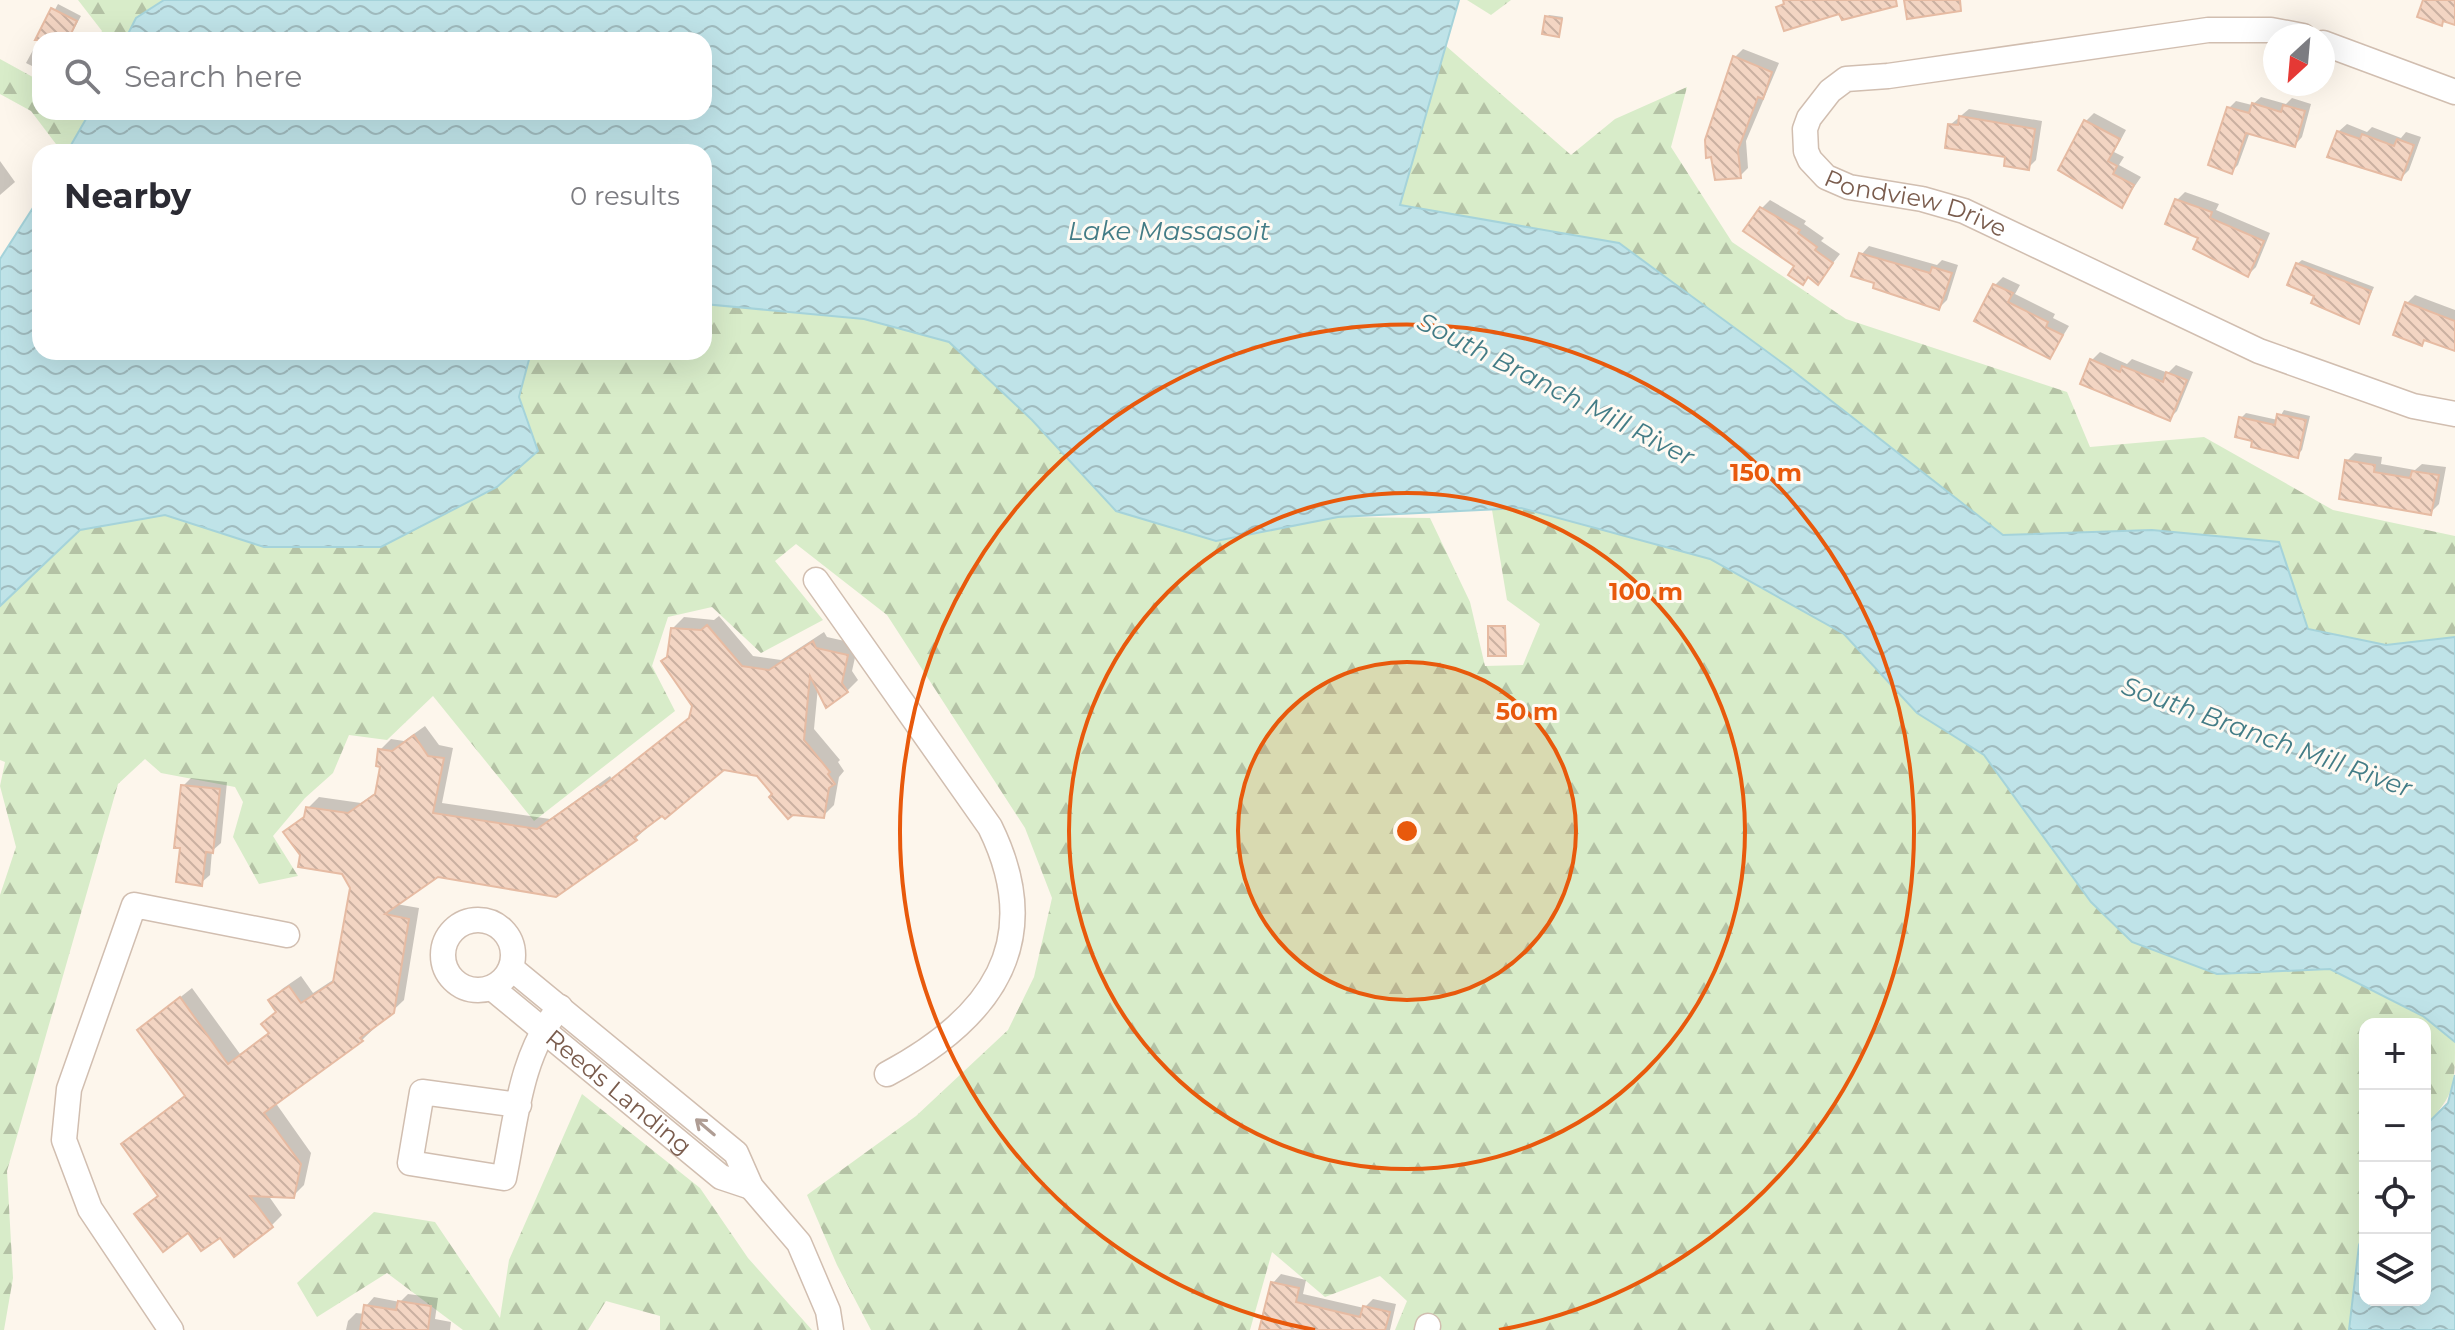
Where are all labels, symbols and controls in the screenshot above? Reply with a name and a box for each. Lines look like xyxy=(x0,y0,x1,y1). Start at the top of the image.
north arrow xyxy=(2263,24,2335,96)
search box xyxy=(32,32,712,120)
icon: search xyxy=(60,54,104,98)
text: Search here xyxy=(124,58,302,95)
street label: Pondview Drive xyxy=(1820,163,2012,243)
text: Nearby xyxy=(64,175,191,217)
text: 0 results xyxy=(570,180,680,212)
water label: Lake Massasoit xyxy=(1068,215,1271,247)
water label: South Branch Mill River xyxy=(1412,305,1700,473)
text: 150 m xyxy=(1730,458,1802,487)
text: 100 m xyxy=(1609,577,1683,606)
water label: South Branch Mill River xyxy=(2117,670,2417,805)
text: 50 m xyxy=(1496,697,1558,726)
centre of rings xyxy=(1393,817,1421,845)
map controls xyxy=(2359,1018,2431,1306)
button: + xyxy=(2359,1018,2431,1090)
street label: Reeds Landing xyxy=(540,1023,698,1161)
button: − xyxy=(2359,1090,2431,1162)
one-way arrow xyxy=(695,1118,716,1136)
button: locate xyxy=(2359,1162,2431,1234)
button: layers xyxy=(2359,1234,2431,1306)

